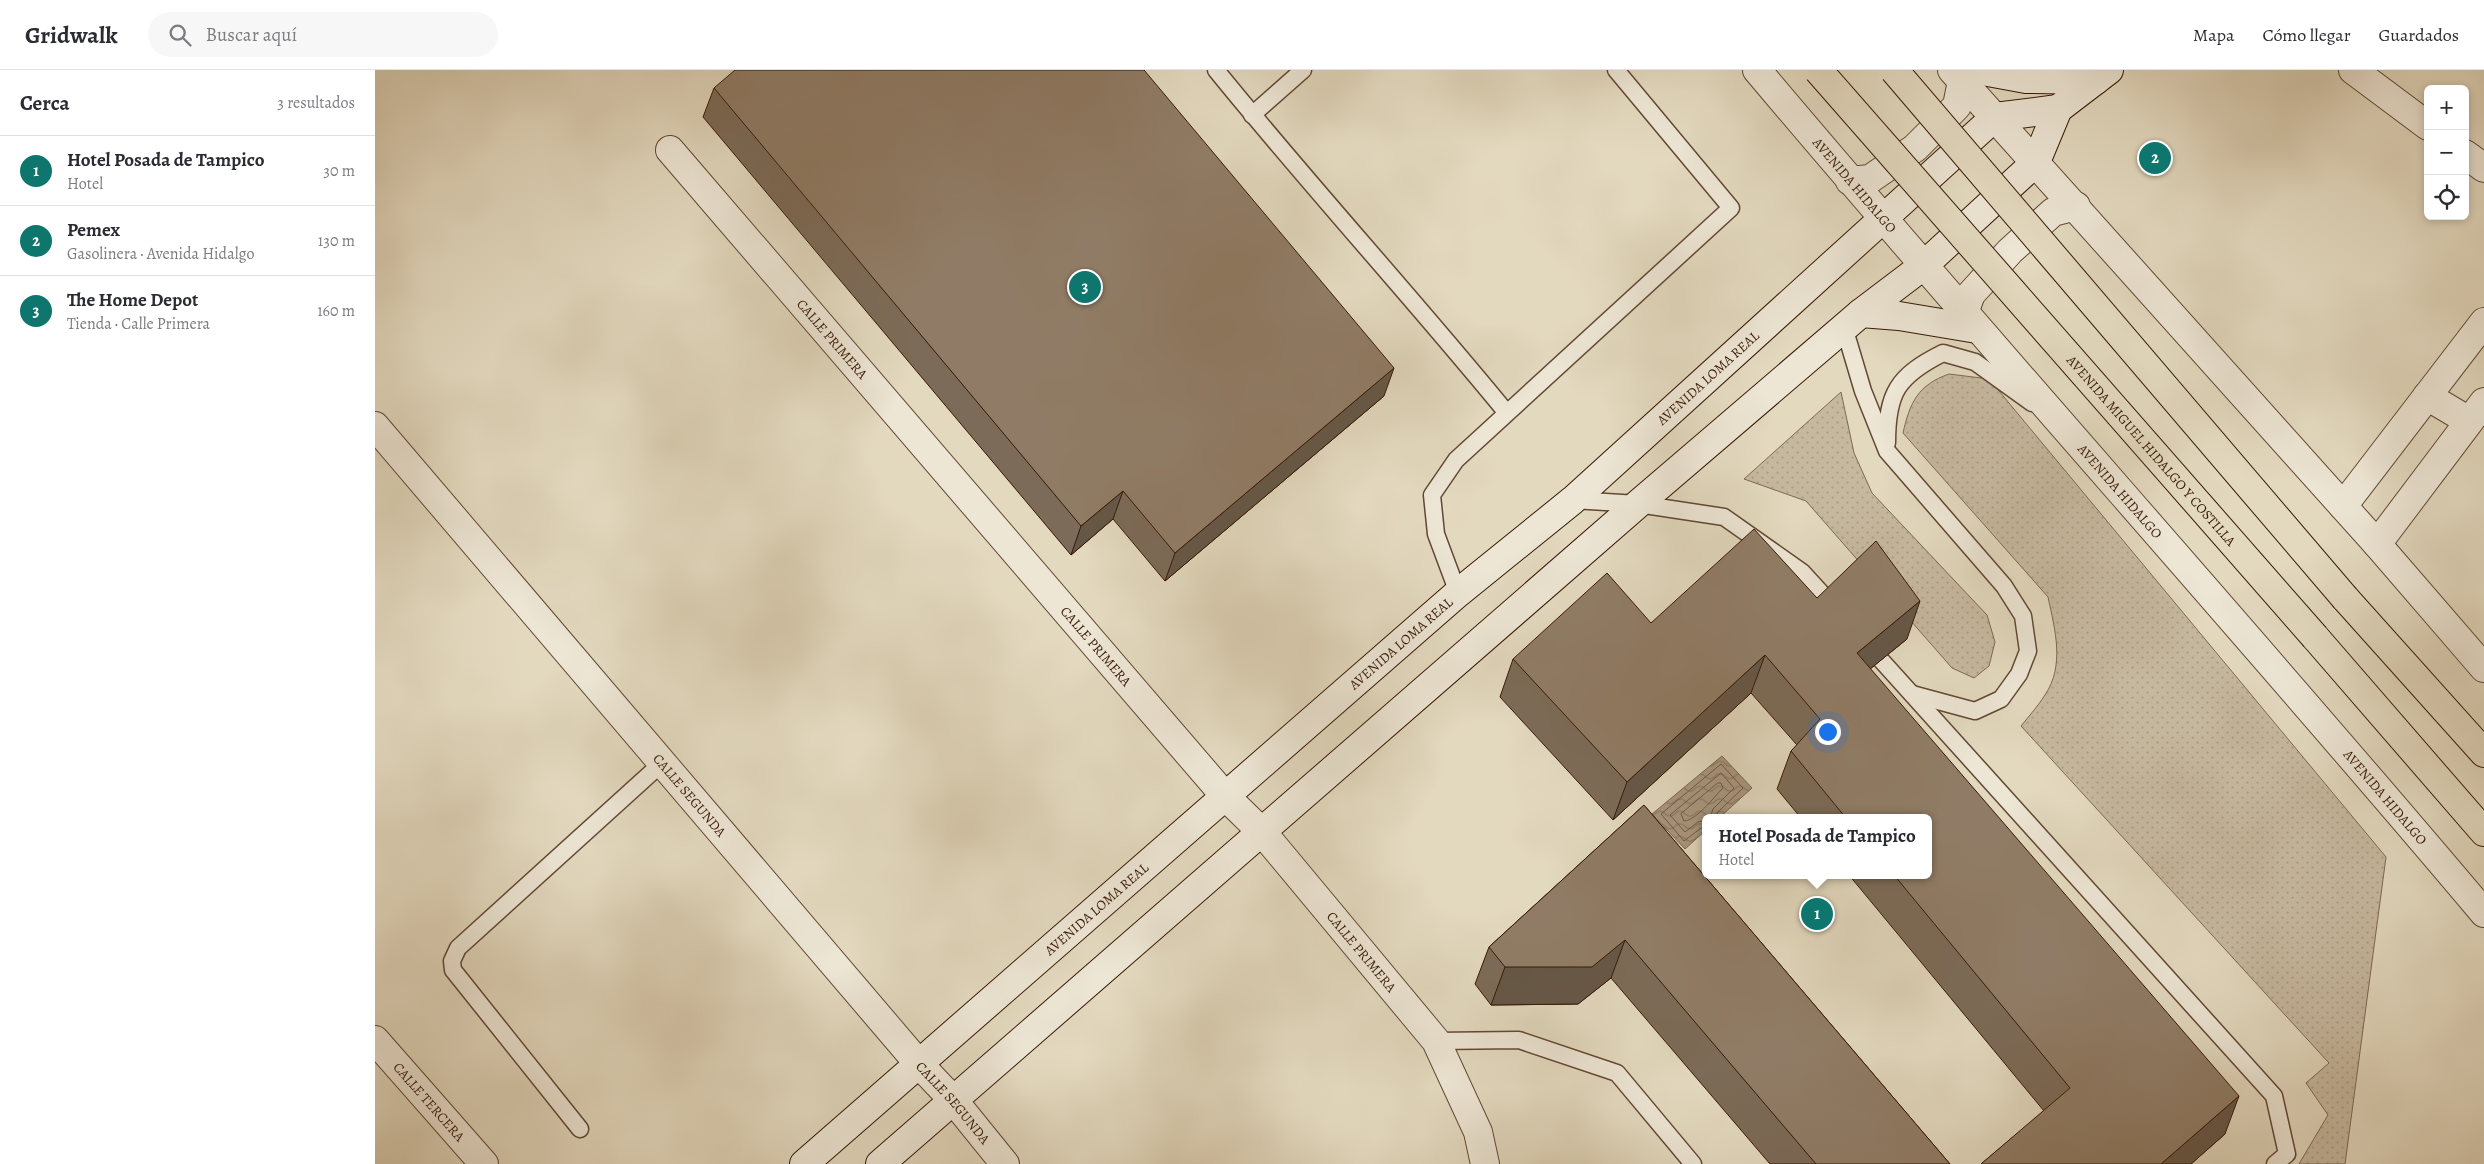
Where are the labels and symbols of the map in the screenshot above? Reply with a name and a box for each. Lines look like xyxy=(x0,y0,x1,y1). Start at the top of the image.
street label: AVENIDA HIDALGO xyxy=(1808,133,1901,237)
pin: 2 xyxy=(2139,139,2171,177)
pin: 3 xyxy=(1069,268,1101,306)
street label: CALLE PRIMERA xyxy=(793,295,873,384)
street label: AVENIDA LOMA REAL xyxy=(1652,326,1764,430)
street label: AVENIDA MIGUEL HIDALGO Y COSTILLA xyxy=(2062,350,2241,551)
street label: AVENIDA HIDALGO xyxy=(2073,439,2167,543)
street label: AVENIDA LOMA REAL xyxy=(1344,592,1457,694)
street label: CALLE PRIMERA xyxy=(1056,602,1136,691)
your location xyxy=(1815,719,1841,745)
street label: AVENIDA HIDALGO xyxy=(2339,745,2432,849)
street label: CALLE SEGUNDA xyxy=(649,749,731,841)
street label: AVENIDA LOMA REAL xyxy=(1040,858,1153,960)
pin: 1 xyxy=(1801,895,1833,933)
street label: CALLE PRIMERA xyxy=(1322,907,1401,997)
street label: CALLE SEGUNDA xyxy=(912,1057,995,1148)
street label: CALLE TERCERA xyxy=(389,1058,470,1146)

